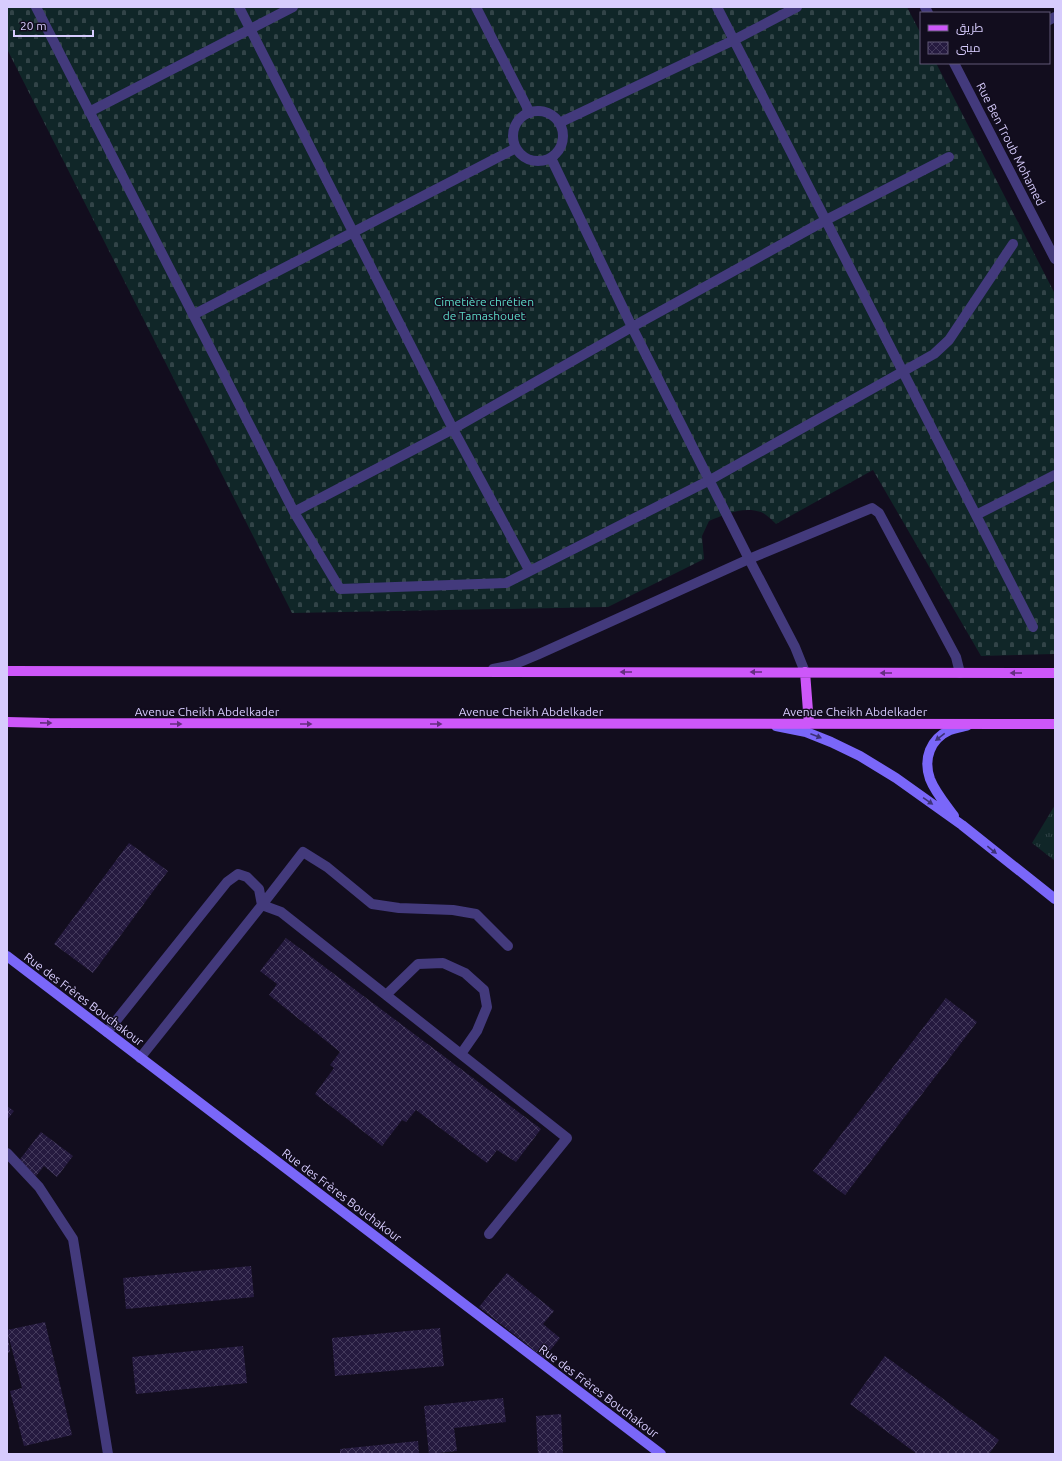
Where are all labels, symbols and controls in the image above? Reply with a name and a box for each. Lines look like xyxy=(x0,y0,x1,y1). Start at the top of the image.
scale bar xyxy=(14,12,93,38)
legend xyxy=(920,12,1050,64)
text: 20 m xyxy=(20,19,47,32)
text: طريق xyxy=(956,21,984,35)
text: مبنى xyxy=(956,41,981,55)
street label: Rue Ben Troub Mohamed xyxy=(974,80,1048,208)
park label: Cimetière chrétien de Tamashouet xyxy=(434,295,534,322)
one-way arrow xyxy=(619,669,632,675)
one-way arrow xyxy=(749,669,762,675)
one-way arrow xyxy=(879,670,892,676)
one-way arrow xyxy=(1009,670,1022,676)
street label: Avenue Cheikh Abdelkader xyxy=(135,705,280,718)
street label: Avenue Cheikh Abdelkader xyxy=(459,705,604,718)
street label: Avenue Cheikh Abdelkader xyxy=(783,705,928,718)
one-way arrow xyxy=(40,720,53,726)
one-way arrow xyxy=(170,721,183,727)
one-way arrow xyxy=(300,721,313,727)
one-way arrow xyxy=(430,721,443,727)
one-way arrow xyxy=(935,733,946,742)
one-way arrow xyxy=(811,734,823,740)
one-way arrow xyxy=(923,797,934,806)
one-way arrow xyxy=(987,845,997,854)
street label: Rue des Frères Bouchakour xyxy=(22,950,147,1048)
street label: Rue des Frères Bouchakour xyxy=(280,1146,405,1244)
street label: Rue des Frères Bouchakour xyxy=(537,1342,662,1440)

